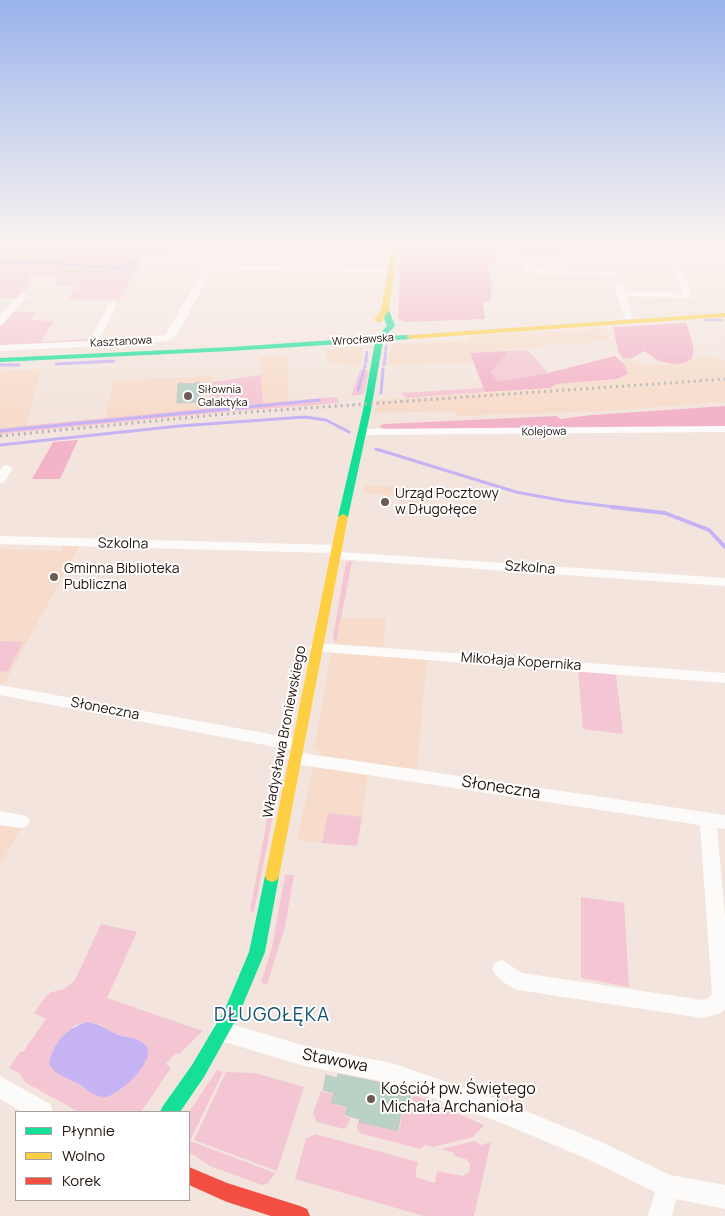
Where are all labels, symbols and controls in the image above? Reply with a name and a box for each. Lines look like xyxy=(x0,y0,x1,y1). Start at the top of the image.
street label: Wrocławska xyxy=(332,331,394,349)
street label: Kasztanowa xyxy=(90,334,152,350)
place label: Siłownia Galaktyka xyxy=(198,383,248,409)
marker: Siłownia Galaktyka xyxy=(182,390,194,402)
street label: Kolejowa xyxy=(521,425,567,439)
place label: Urząd Pocztowy w Długołęce xyxy=(395,486,499,518)
marker: Urząd Pocztowy w Długołęce xyxy=(379,496,391,508)
street label: Szkolna xyxy=(98,535,148,553)
street label: Szkolna xyxy=(504,558,556,578)
place label: Gminna Biblioteka Publiczna xyxy=(64,561,179,594)
marker: Gminna Biblioteka Publiczna xyxy=(48,571,60,583)
street label: Władysława Broniewskiego xyxy=(260,644,310,820)
street label: Mikołaja Kopernika xyxy=(460,649,582,675)
street label: Słoneczna xyxy=(69,694,141,724)
street label: Słoneczna xyxy=(460,772,542,804)
district label: DŁUGOŁĘKA xyxy=(213,1005,331,1027)
street label: Stawowa xyxy=(300,1045,370,1077)
place label: Kościół pw. Świętego Michała Archanioła xyxy=(381,1080,536,1118)
marker: Kościół pw. Świętego Michała Archanioła xyxy=(365,1093,377,1105)
legend xyxy=(15,1111,190,1201)
text: Płynnie xyxy=(62,1120,115,1141)
text: Wolno xyxy=(62,1145,105,1166)
text: Korek xyxy=(62,1170,101,1191)

